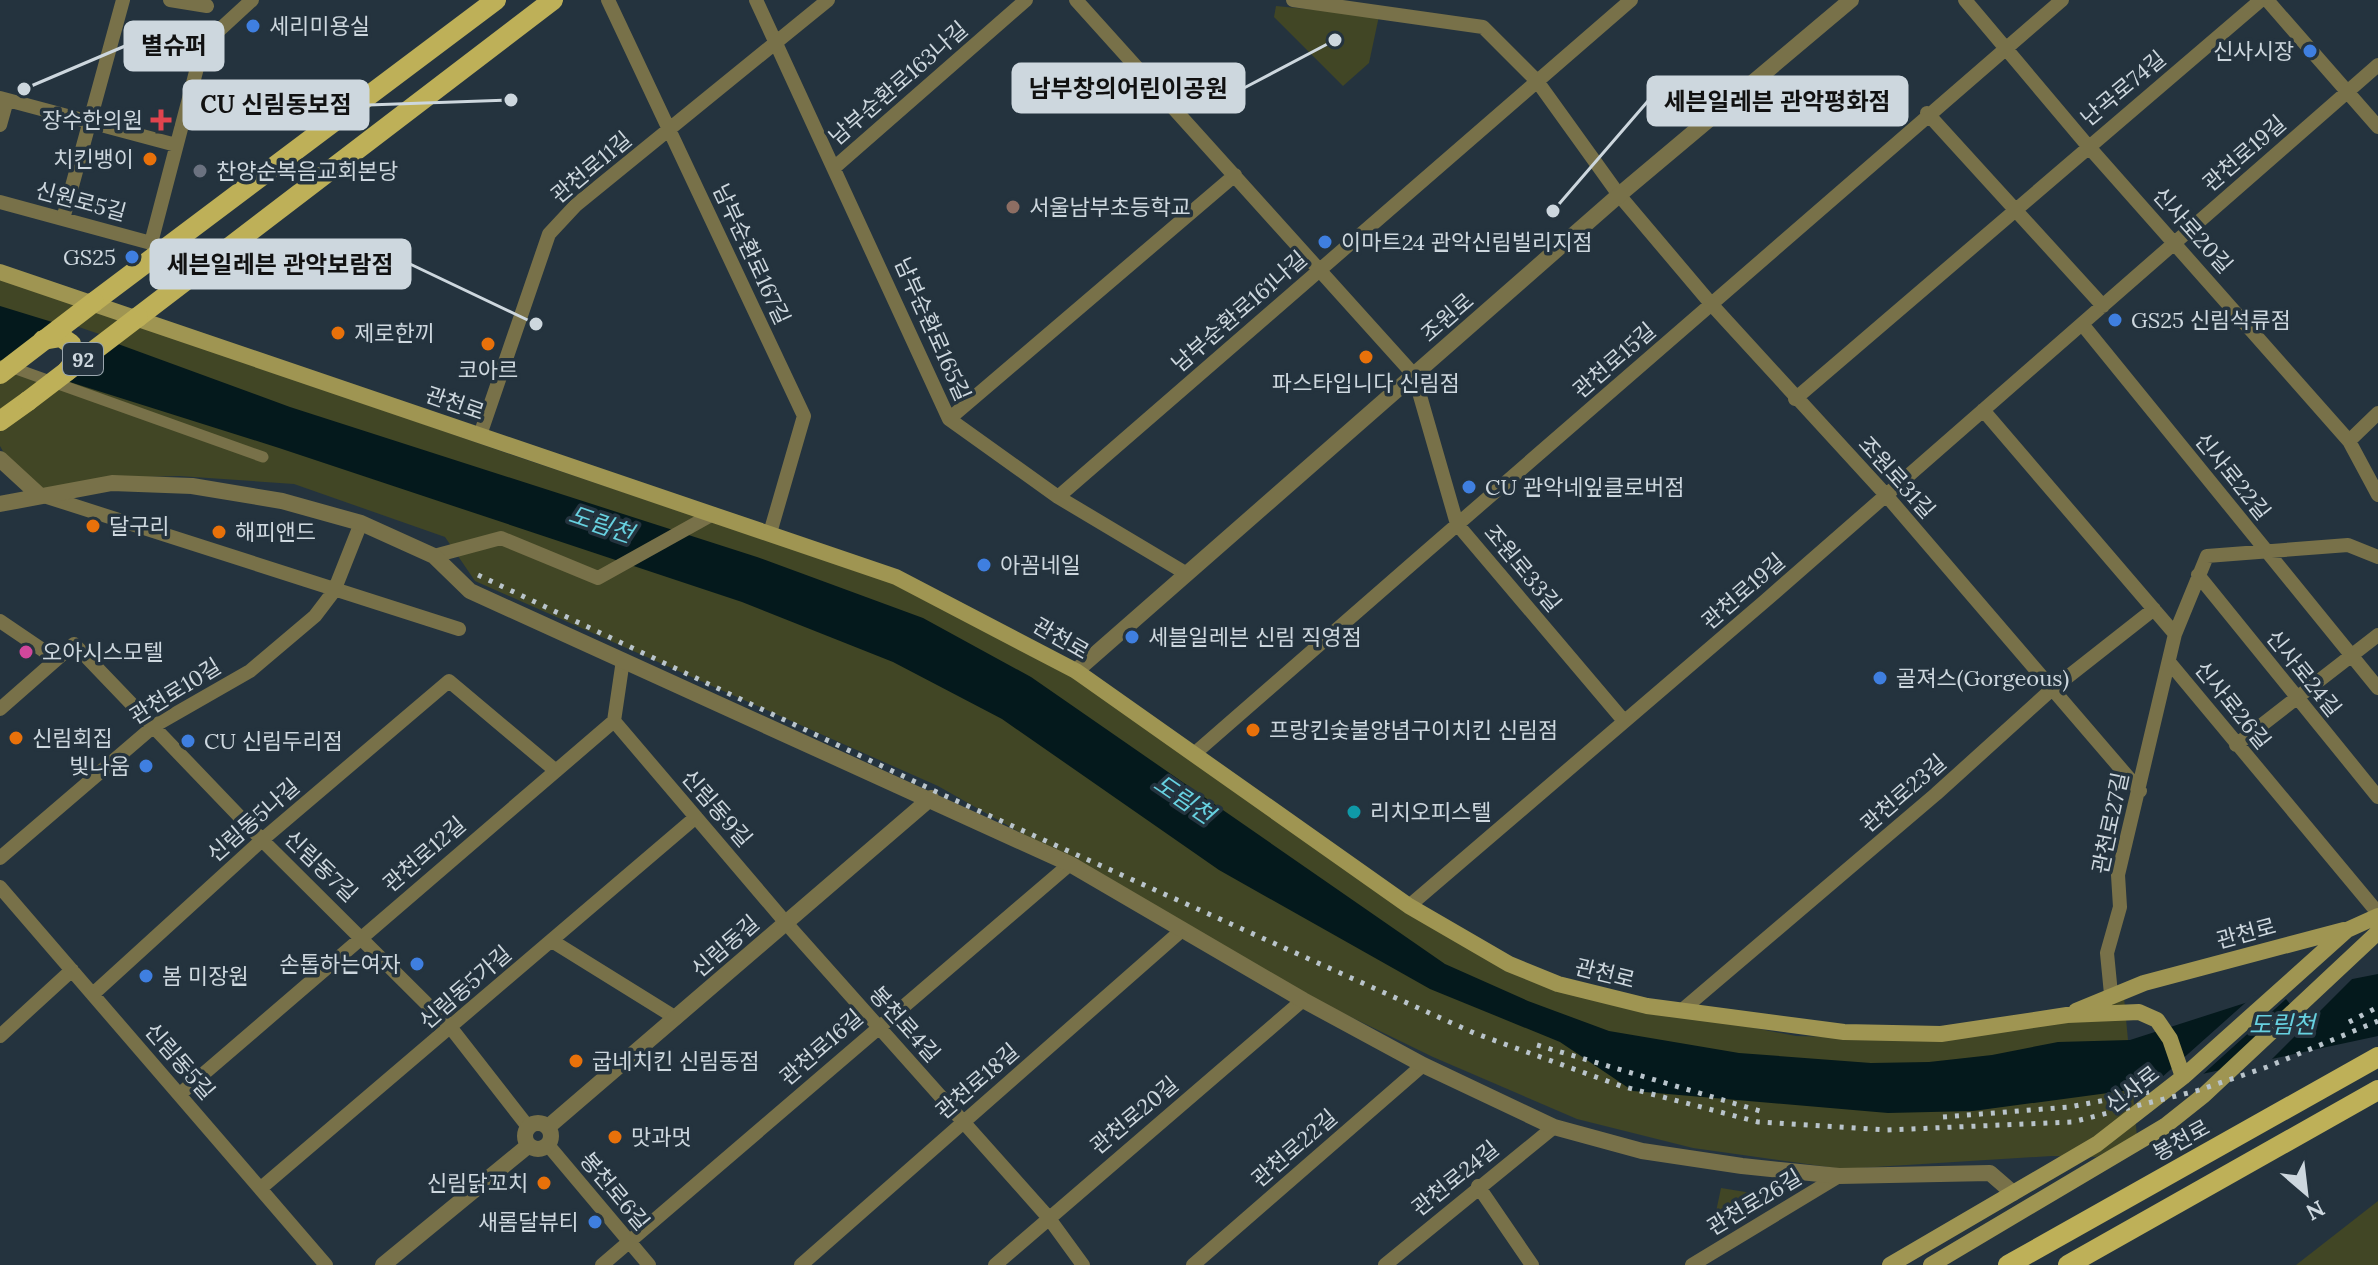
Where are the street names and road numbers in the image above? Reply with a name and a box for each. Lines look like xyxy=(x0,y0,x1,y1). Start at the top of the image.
street label: 남부순환로163나길 xyxy=(823,15,973,151)
street label: 난곡로74길 xyxy=(2075,44,2171,132)
street label: 관천로19길 xyxy=(2196,109,2292,197)
street label: 관천로11길 xyxy=(545,125,637,209)
street label: 신원로5길 xyxy=(32,175,130,227)
street label: 남부순환로167길 xyxy=(707,179,797,329)
street label: 신사로20길 xyxy=(2147,181,2239,279)
street label: 남부순환로161나길 xyxy=(1166,245,1312,377)
street label: 남부순환로165길 xyxy=(889,253,977,405)
street label: 조원로 xyxy=(1415,287,1479,347)
street label: 관천로15길 xyxy=(1567,316,1661,404)
road number: 92 xyxy=(63,343,103,375)
street label: 관천로 xyxy=(422,380,488,426)
street label: 신사로22길 xyxy=(2189,427,2277,525)
street label: 조원로31길 xyxy=(1853,430,1941,524)
street label: 조원로33길 xyxy=(1478,519,1568,617)
street label: 관천로19길 xyxy=(1695,547,1791,635)
street label: 관천로 xyxy=(1028,611,1094,665)
street label: 신사로24길 xyxy=(2260,624,2348,722)
street label: 관천로10길 xyxy=(124,652,226,730)
street label: 신사로26길 xyxy=(2189,655,2277,755)
street label: 관천로23길 xyxy=(1854,748,1952,838)
street label: 신림동9길 xyxy=(676,763,758,853)
street label: 관천로27길 xyxy=(2086,770,2134,876)
street label: 신림동5나길 xyxy=(201,772,305,868)
street label: 관천로12길 xyxy=(377,810,471,898)
street label: 신림동7길 xyxy=(279,824,363,908)
street label: 신림동길 xyxy=(685,909,765,983)
street label: 관천로 xyxy=(2213,912,2279,954)
street label: 신림동5가길 xyxy=(413,939,517,1035)
street label: 관천로 xyxy=(1572,952,1638,994)
street label: 봉천로4길 xyxy=(864,980,946,1068)
street label: 관천로16길 xyxy=(773,1003,869,1091)
street label: 신림동5길 xyxy=(139,1017,221,1105)
street label: 관천로18길 xyxy=(930,1037,1024,1125)
street label: 신사로 xyxy=(2099,1059,2165,1119)
street label: 관천로20길 xyxy=(1084,1070,1184,1160)
street label: 관천로22길 xyxy=(1245,1103,1343,1193)
street label: 봉천로 xyxy=(2148,1113,2214,1167)
street label: 관천로24길 xyxy=(1406,1134,1504,1222)
street label: 봉천로6길 xyxy=(574,1146,656,1236)
street label: 관천로26길 xyxy=(1702,1163,1806,1241)

